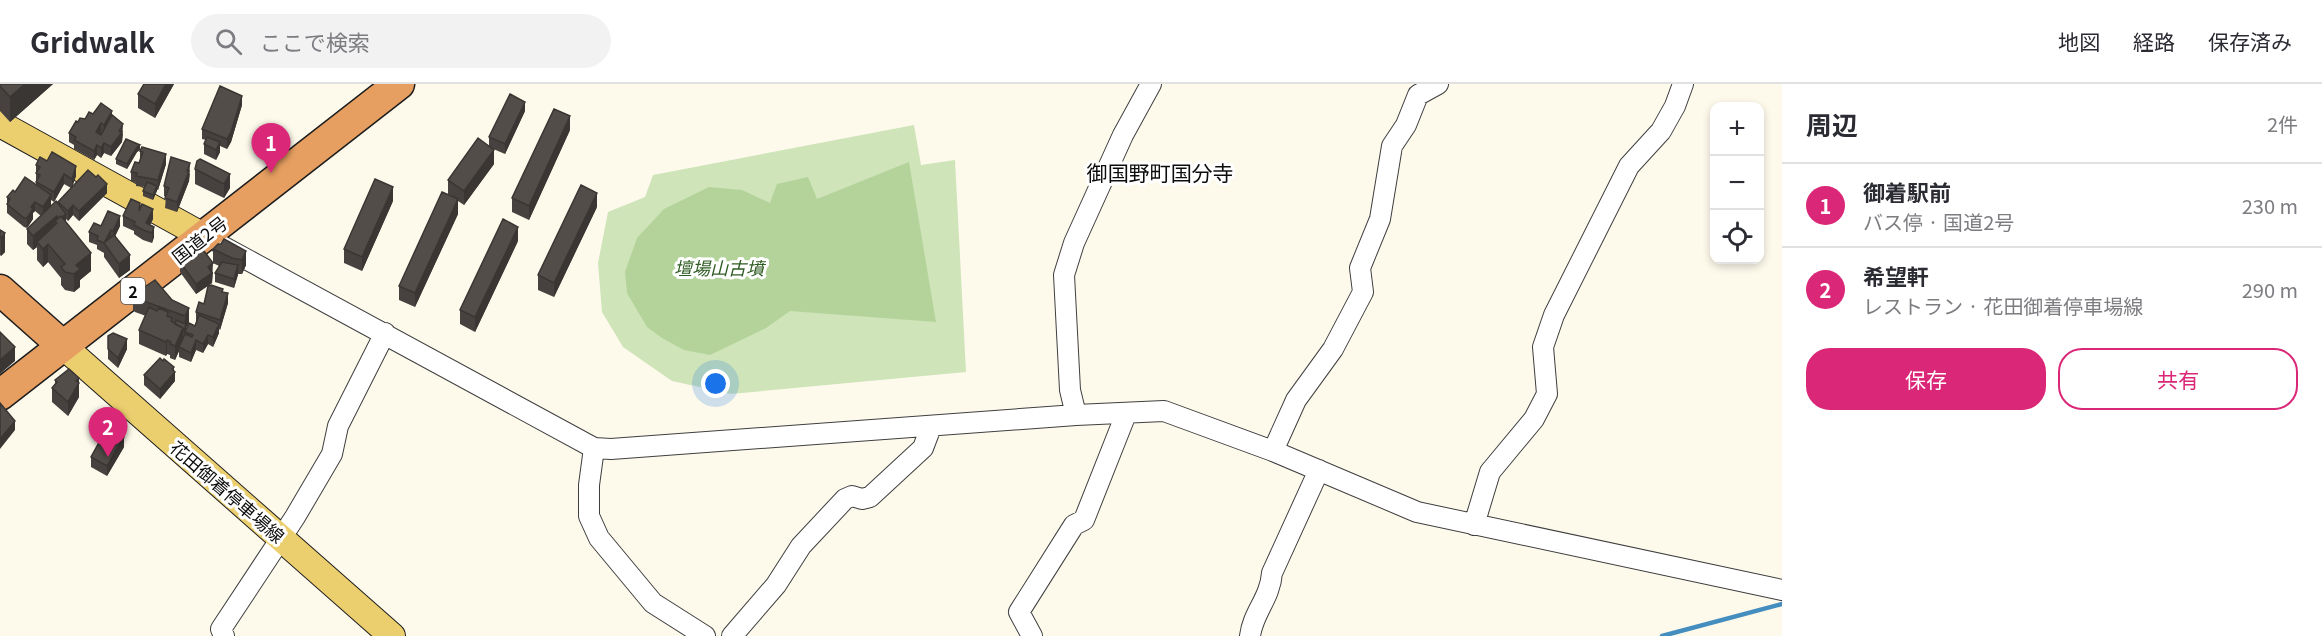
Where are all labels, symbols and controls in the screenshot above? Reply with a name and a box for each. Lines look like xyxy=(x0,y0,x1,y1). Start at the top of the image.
search box xyxy=(191,14,611,68)
text: Gridwalk xyxy=(30,21,155,61)
icon: search xyxy=(212,25,245,58)
text: ここで検索 xyxy=(260,25,370,57)
text: 地図 xyxy=(2058,26,2100,56)
text: 経路 xyxy=(2133,26,2175,56)
text: 保存済み xyxy=(2208,26,2292,56)
map controls xyxy=(1710,102,1764,264)
button: + xyxy=(1710,102,1764,156)
text: 周辺 xyxy=(1806,105,1858,142)
text: 2件 xyxy=(2267,109,2298,138)
pin: 1 xyxy=(252,124,290,173)
button: − xyxy=(1710,156,1764,210)
district label: 御国野町国分寺 xyxy=(1087,157,1234,187)
text: 御着駅前 xyxy=(1863,175,1951,207)
text: 1 xyxy=(1820,191,1831,220)
text: 230 m xyxy=(2242,191,2298,220)
text: バス停 · 国道2号 xyxy=(1863,207,2014,236)
street label: 国道2号 xyxy=(166,209,232,269)
button: locate xyxy=(1710,210,1764,264)
park label: 壇場山古墳 xyxy=(674,254,767,280)
text: 希望軒 xyxy=(1863,259,1929,291)
text: 2 xyxy=(1820,275,1831,304)
text: 290 m xyxy=(2242,275,2298,304)
road number: 2 xyxy=(121,278,145,304)
text: レストラン · 花田御着停車場線 xyxy=(1863,291,2143,320)
button: 保存 xyxy=(1806,348,2046,410)
button: 共有 xyxy=(2058,348,2298,410)
your location xyxy=(701,369,730,398)
pin: 2 xyxy=(88,408,128,457)
street label: 花田御着停車場線 xyxy=(165,434,291,548)

